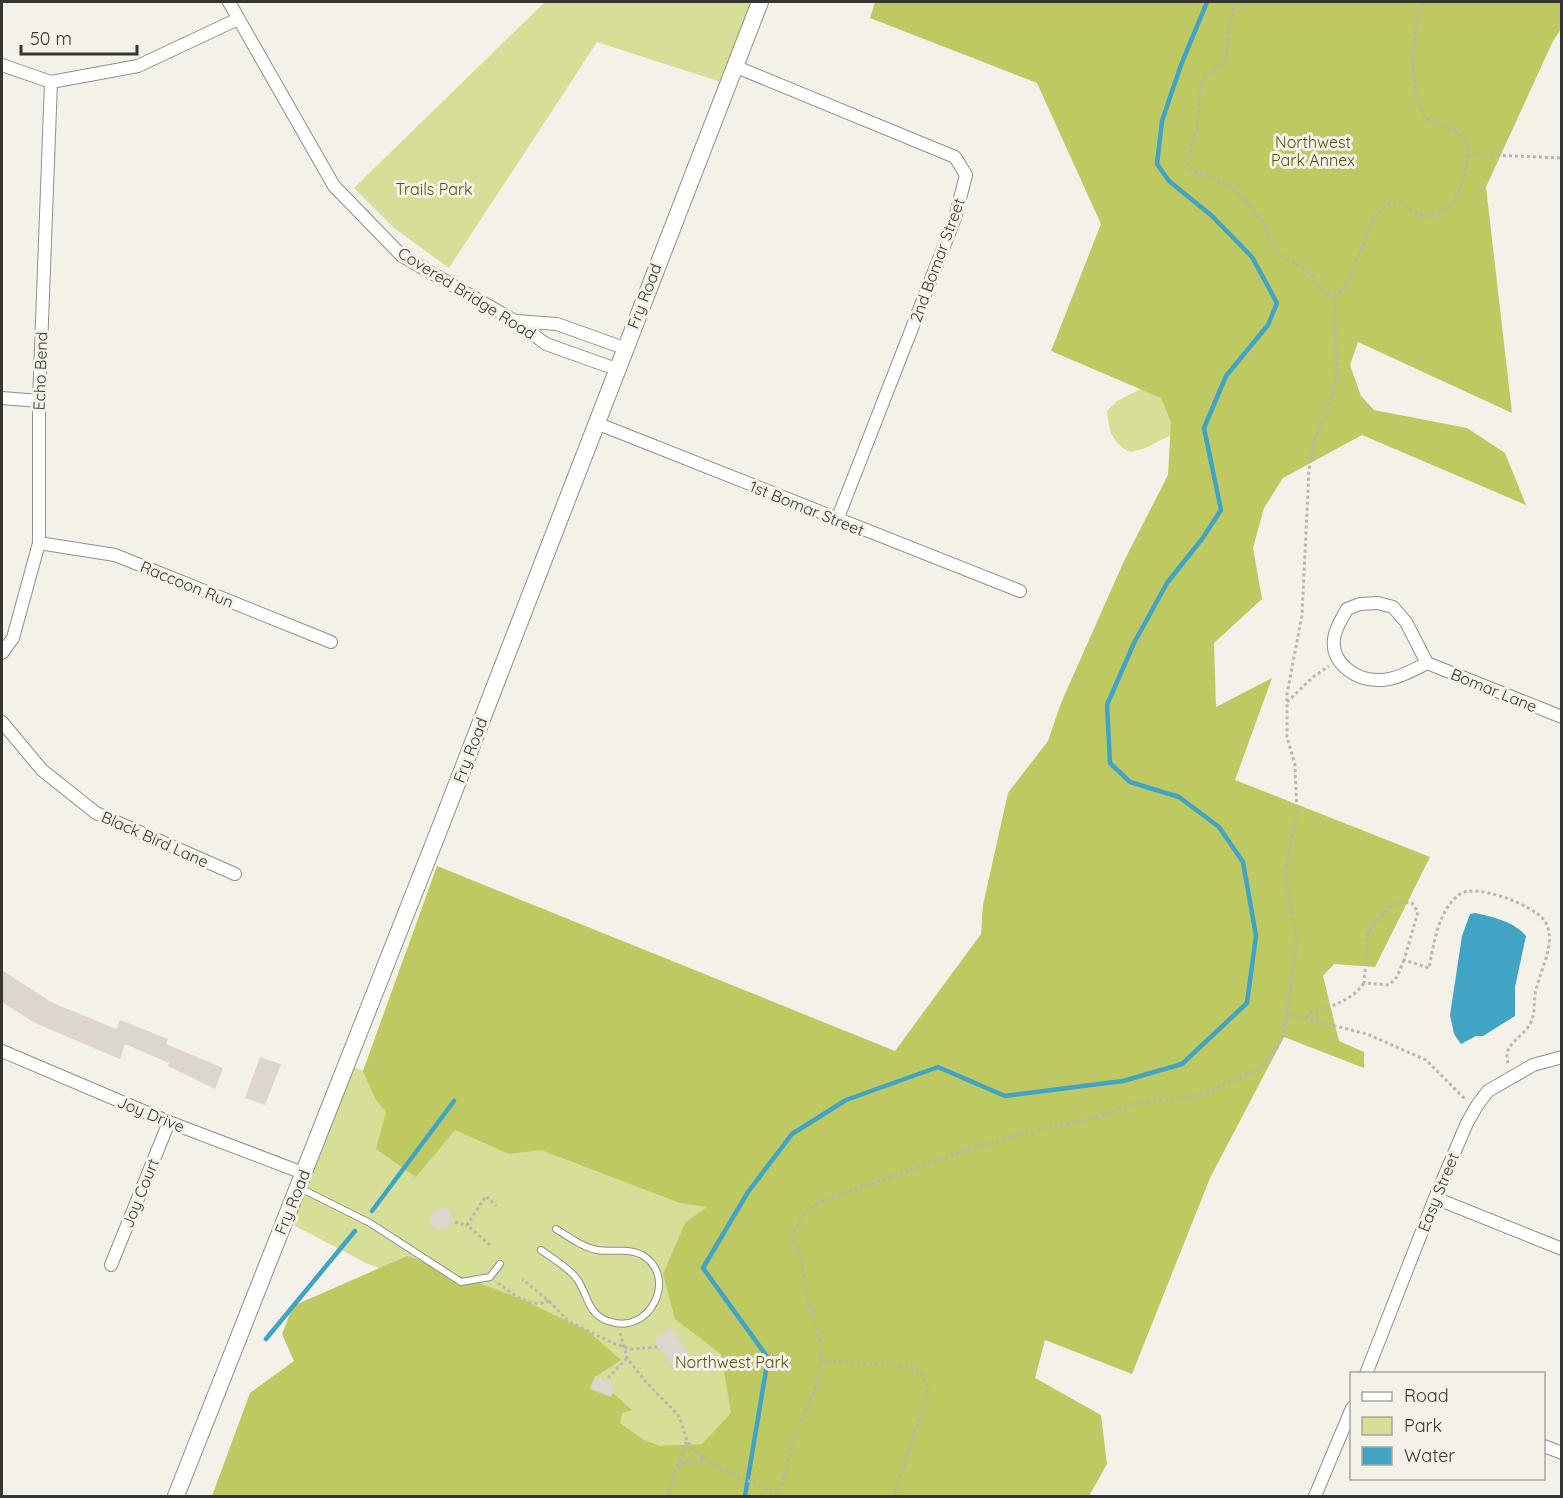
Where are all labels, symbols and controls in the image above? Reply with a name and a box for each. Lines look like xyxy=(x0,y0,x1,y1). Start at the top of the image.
scale bar xyxy=(21,18,136,56)
text: 50 m xyxy=(30,27,72,50)
park label: Northwest Park Annex xyxy=(1271,132,1355,170)
park label: Trails Park xyxy=(395,179,473,199)
street label: 2nd Bomar Street xyxy=(905,195,969,325)
street label: Covered Bridge Road xyxy=(394,242,540,344)
street label: Fry Road xyxy=(622,261,666,331)
street label: Echo Bend xyxy=(29,331,51,411)
street label: 1st Bomar Street xyxy=(747,476,867,540)
street label: Raccoon Run xyxy=(137,556,237,612)
street label: Bomar Lane xyxy=(1448,664,1540,716)
street label: Fry Road xyxy=(448,715,492,785)
street label: Black Bird Lane xyxy=(98,806,212,872)
street label: Joy Drive xyxy=(114,1091,188,1137)
street label: Easy Street xyxy=(1413,1150,1463,1234)
street label: Joy Court xyxy=(117,1155,163,1231)
street label: Fry Road xyxy=(270,1167,314,1237)
park label: Northwest Park xyxy=(675,1352,789,1372)
legend xyxy=(1350,1372,1545,1480)
text: Road xyxy=(1404,1384,1449,1407)
text: Park xyxy=(1404,1414,1442,1437)
text: Water xyxy=(1404,1444,1455,1467)

